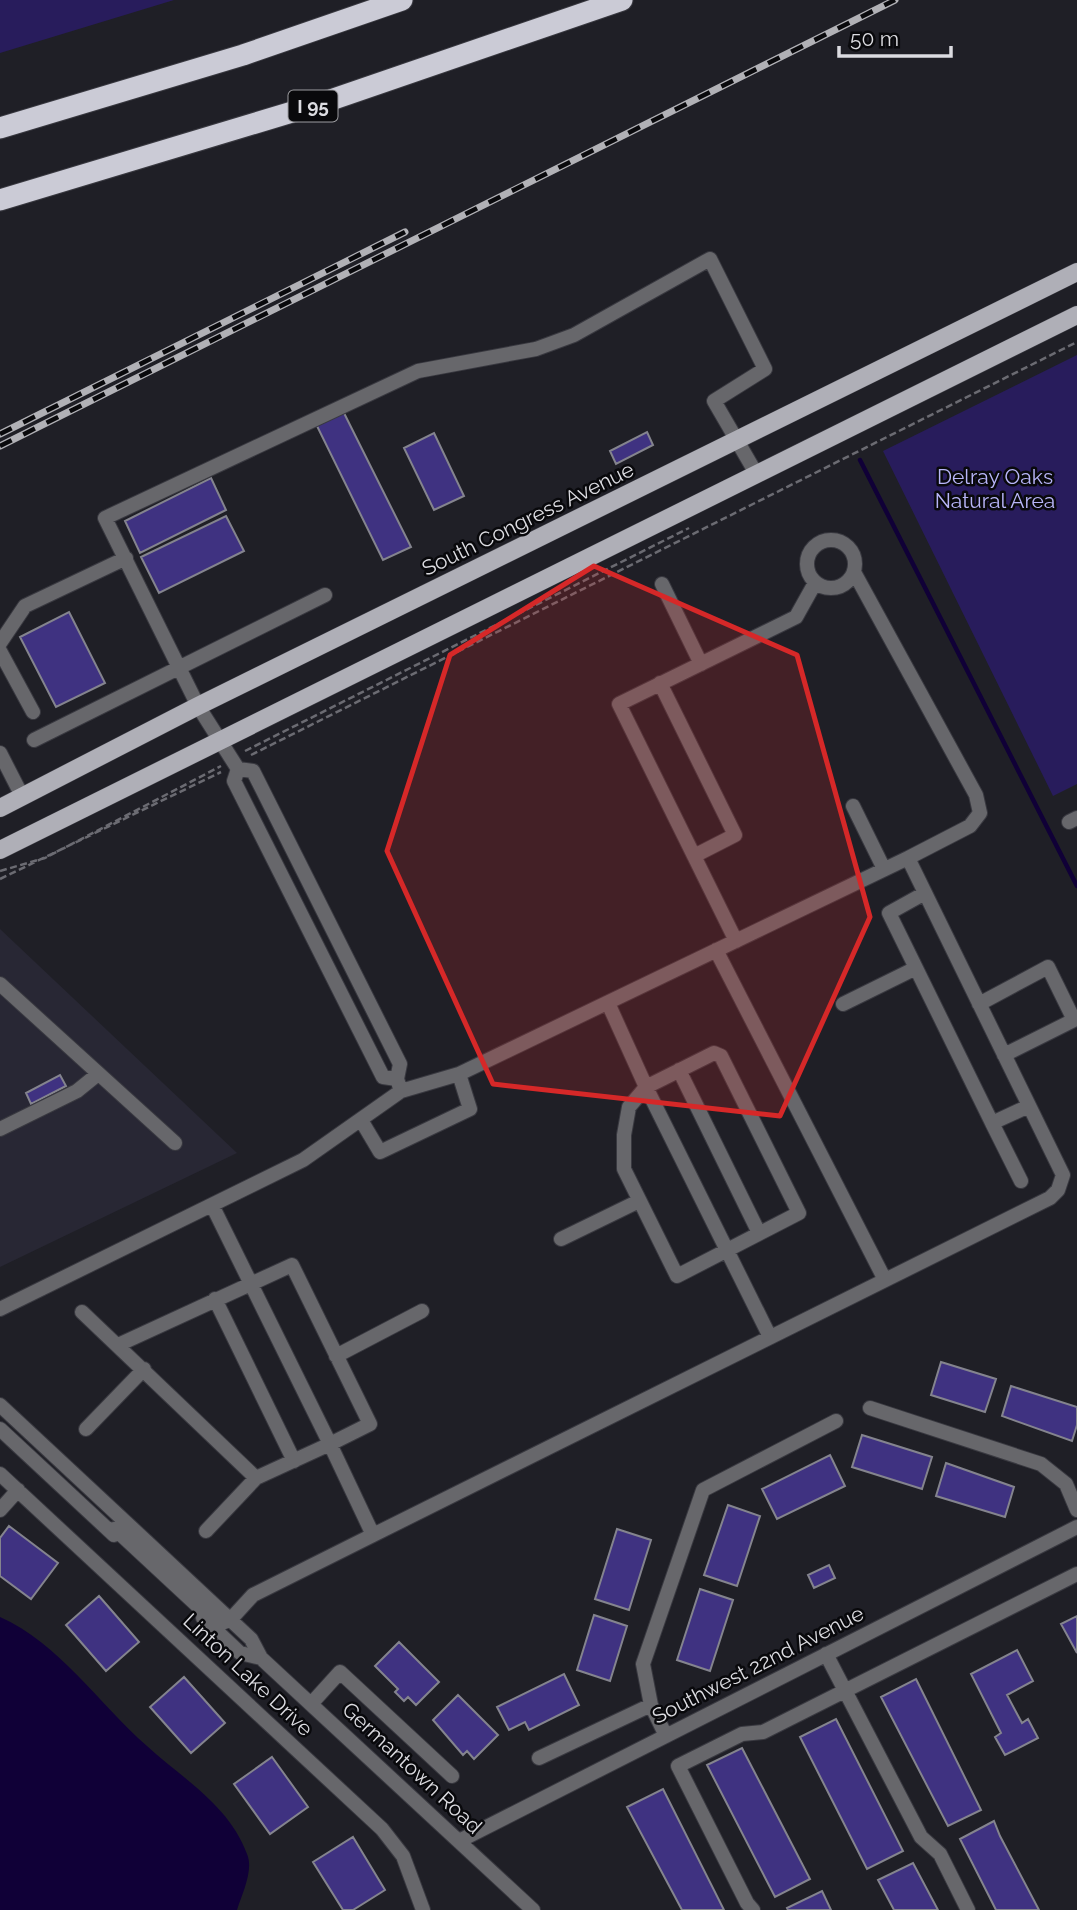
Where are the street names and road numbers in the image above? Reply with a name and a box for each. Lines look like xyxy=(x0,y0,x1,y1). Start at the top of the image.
road number: I 95 xyxy=(288,90,338,122)
street label: South Congress Avenue xyxy=(418,456,638,581)
street label: Southwest 22nd Avenue xyxy=(648,1600,868,1729)
street label: Linton Lake Drive xyxy=(178,1608,318,1741)
street label: Germantown Road xyxy=(337,1697,487,1839)

